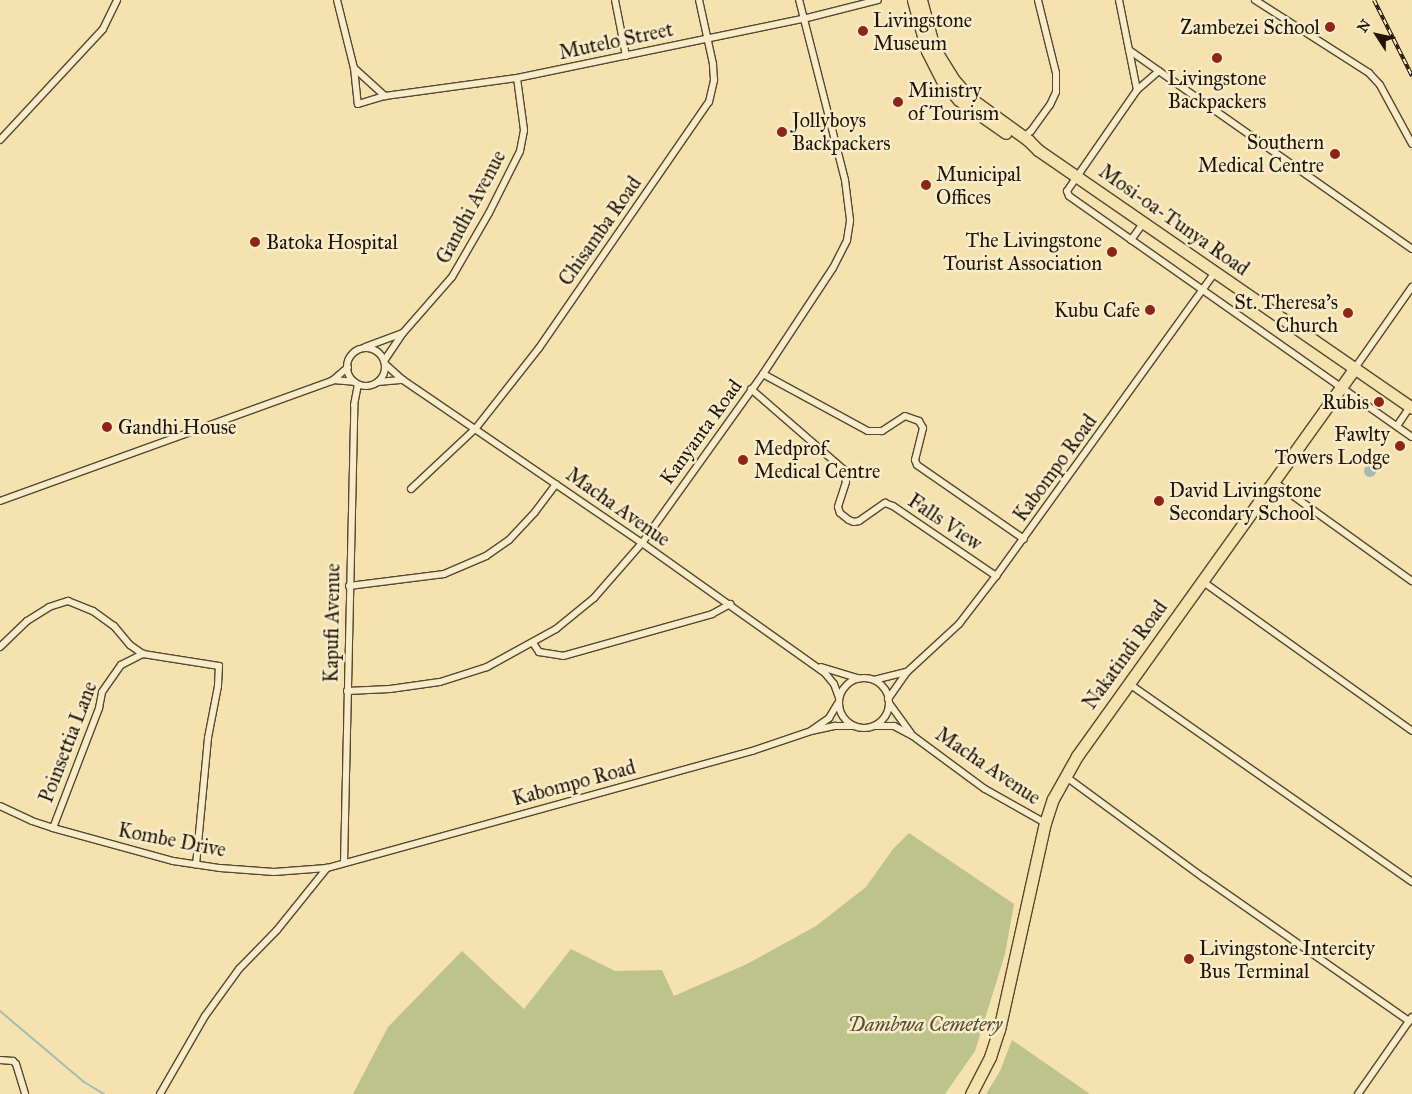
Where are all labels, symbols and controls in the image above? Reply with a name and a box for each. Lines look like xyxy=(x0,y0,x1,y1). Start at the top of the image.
place label: Livingstone Museum xyxy=(873,8,972,55)
north arrow xyxy=(1352,10,1402,60)
place label: Zambezei School xyxy=(1180,15,1320,39)
text: N xyxy=(1354,16,1375,36)
street label: Mutelo Street xyxy=(557,17,675,65)
marker: Zambezei School xyxy=(1324,21,1336,33)
marker: Livingstone Museum xyxy=(857,25,869,37)
marker: Livingstone Backpackers xyxy=(1211,52,1223,64)
place label: Livingstone Backpackers xyxy=(1167,66,1267,113)
place label: Ministry of Tourism xyxy=(908,78,999,125)
marker: Ministry of Tourism xyxy=(892,96,904,108)
place label: Jollyboys Backpackers xyxy=(792,108,891,155)
marker: Jollyboys Backpackers xyxy=(776,126,788,138)
place label: Southern Medical Centre xyxy=(1198,130,1324,177)
street label: Gandhi Avenue xyxy=(431,146,511,268)
marker: Southern Medical Centre xyxy=(1328,147,1342,161)
street label: Mosi-oa-Tunya Road xyxy=(1094,159,1254,281)
place label: Municipal Offices xyxy=(936,162,1021,209)
street label: Chisamba Road xyxy=(554,172,646,290)
marker: Municipal Offices xyxy=(920,179,932,191)
place label: The Livingstone Tourist Association xyxy=(943,228,1102,275)
place label: Batoka Hospital xyxy=(266,230,398,254)
marker: Batoka Hospital xyxy=(248,235,262,249)
marker: The Livingstone Tourist Association xyxy=(1106,246,1118,258)
place label: St. Theresa's Church xyxy=(1234,290,1338,337)
place label: Kubu Cafe xyxy=(1054,298,1140,322)
marker: Kubu Cafe xyxy=(1144,304,1156,316)
marker: St. Theresa's Church xyxy=(1342,307,1354,319)
street label: Kanyanta Road xyxy=(655,375,747,489)
place label: Rubis xyxy=(1322,390,1369,414)
marker: Rubis xyxy=(1373,396,1385,408)
street label: Kabompo Road xyxy=(1008,410,1102,526)
place label: Gandhi House xyxy=(118,415,236,439)
marker: Gandhi House xyxy=(100,420,114,434)
place label: Fawlty Towers Lodge xyxy=(1275,422,1390,469)
place label: Medprof Medical Centre xyxy=(754,436,880,483)
marker: Fawlty Towers Lodge xyxy=(1394,440,1406,452)
marker: Medprof Medical Centre xyxy=(736,453,750,467)
street label: Macha Avenue xyxy=(561,462,675,552)
place label: David Livingstone Secondary School xyxy=(1169,478,1322,525)
street label: Falls View xyxy=(903,489,987,555)
marker: David Livingstone Secondary School xyxy=(1153,495,1165,507)
street label: Kapufi Avenue xyxy=(319,563,345,683)
street label: Nakatindi Road xyxy=(1078,596,1172,714)
street label: Poinsettia Lane xyxy=(34,678,102,806)
street label: Macha Avenue xyxy=(931,722,1045,810)
street label: Kabompo Road xyxy=(510,755,638,811)
street label: Kombe Drive xyxy=(116,818,228,862)
place label: Livingstone Intercity Bus Terminal xyxy=(1199,936,1375,983)
marker: Livingstone Intercity Bus Terminal xyxy=(1183,953,1195,965)
park label: Dambwa Cemetery xyxy=(848,1012,1002,1036)

